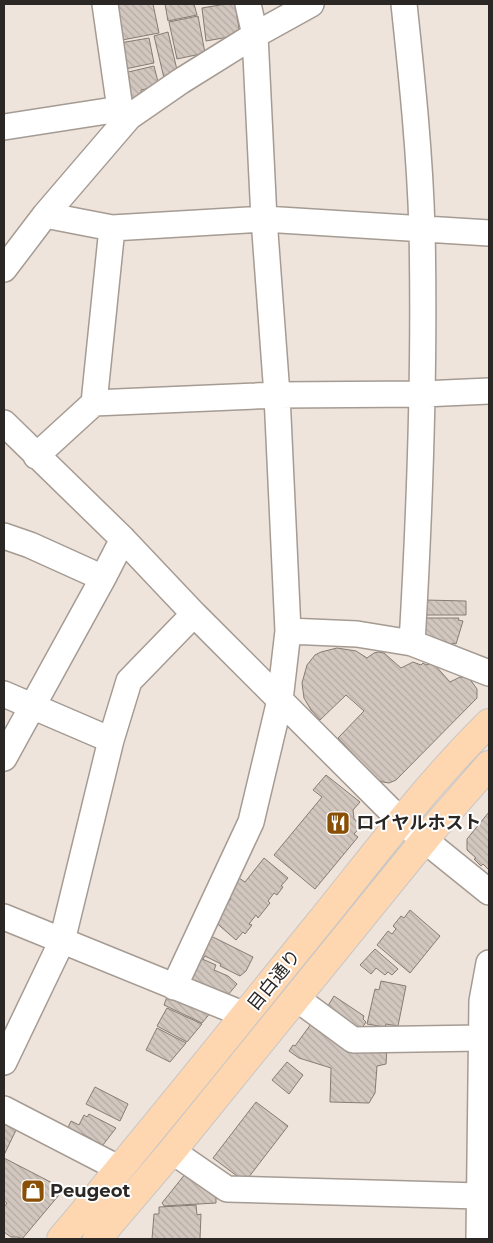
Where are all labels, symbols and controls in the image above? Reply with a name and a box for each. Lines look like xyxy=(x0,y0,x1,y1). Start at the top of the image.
restaurant icon: ロイヤルホスト xyxy=(325,810,351,836)
place label: ロイヤルホスト xyxy=(356,812,481,834)
street label: 目白通り xyxy=(243,945,305,1015)
shop icon: Peugeot xyxy=(20,1178,46,1204)
place label: Peugeot xyxy=(50,1180,130,1202)

